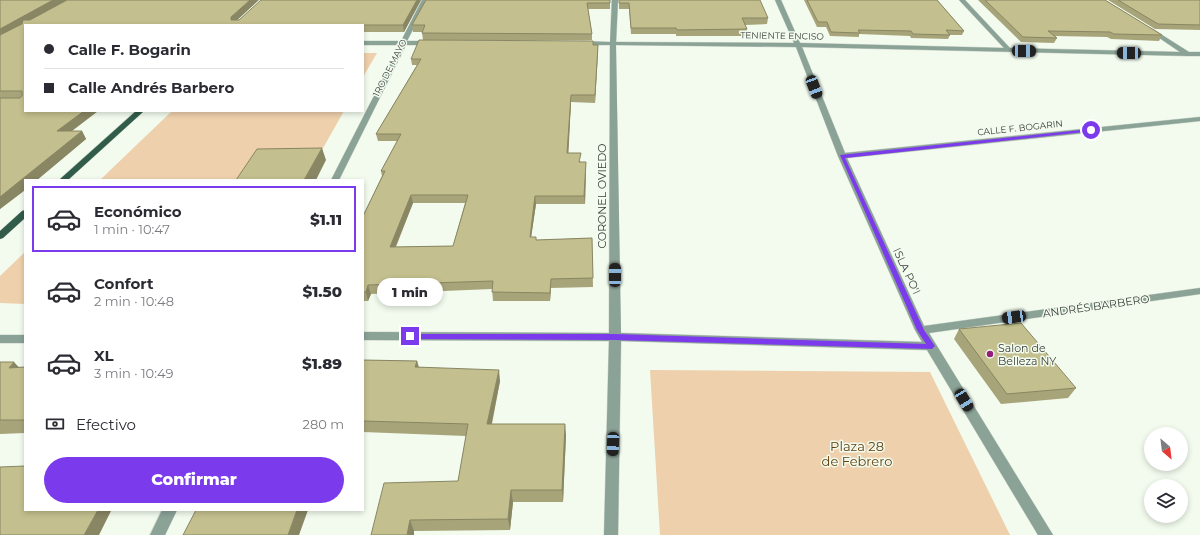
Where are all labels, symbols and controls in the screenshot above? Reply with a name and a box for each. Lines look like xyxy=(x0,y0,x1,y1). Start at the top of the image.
street label: TENIENTE ENCISO xyxy=(740,29,824,42)
street label: 1RO DE MAYO xyxy=(370,37,409,98)
text: Calle F. Bogarin xyxy=(68,40,191,59)
car xyxy=(1012,45,1036,57)
car xyxy=(1117,47,1141,59)
car xyxy=(804,74,824,100)
text: Calle Andrés Barbero xyxy=(68,78,234,97)
street label: CALLE F. BOGARIN xyxy=(977,118,1063,137)
route start xyxy=(1082,121,1100,139)
street label: CORONEL OVIEDO xyxy=(595,144,609,249)
icon: car xyxy=(46,201,82,237)
text: Económico xyxy=(94,202,182,221)
text: $1.11 xyxy=(310,210,342,229)
text: 1 min · 10:47 xyxy=(94,221,170,237)
street label: ISLA PO'I xyxy=(890,245,924,297)
car xyxy=(609,263,621,287)
icon: car xyxy=(46,273,82,309)
text: Confort xyxy=(94,274,154,293)
callout: 1 min xyxy=(377,278,443,306)
text: $1.50 xyxy=(303,282,342,301)
text: 1 min xyxy=(392,284,428,300)
street label: ANDRÉS BARBERO xyxy=(1042,292,1150,320)
text: 2 min · 10:48 xyxy=(94,293,174,309)
car xyxy=(1001,309,1027,325)
route end xyxy=(401,327,419,345)
place label: Salon de Belleza NY xyxy=(998,341,1056,368)
icon: car xyxy=(46,345,82,381)
text: XL xyxy=(94,346,113,365)
marker: Salon de Belleza NY xyxy=(985,349,995,359)
text: $1.89 xyxy=(302,354,342,373)
text: 3 min · 10:49 xyxy=(94,365,173,381)
car xyxy=(953,387,975,413)
icon: cash xyxy=(44,413,66,435)
text: Efectivo xyxy=(76,415,136,434)
text: 280 m xyxy=(303,416,344,432)
north arrow xyxy=(1144,427,1188,471)
map controls xyxy=(1144,427,1188,523)
car xyxy=(607,432,619,456)
park label: Plaza 28 de Febrero xyxy=(822,438,892,469)
button: Confirmar xyxy=(44,457,344,503)
button: layers xyxy=(1144,479,1188,523)

